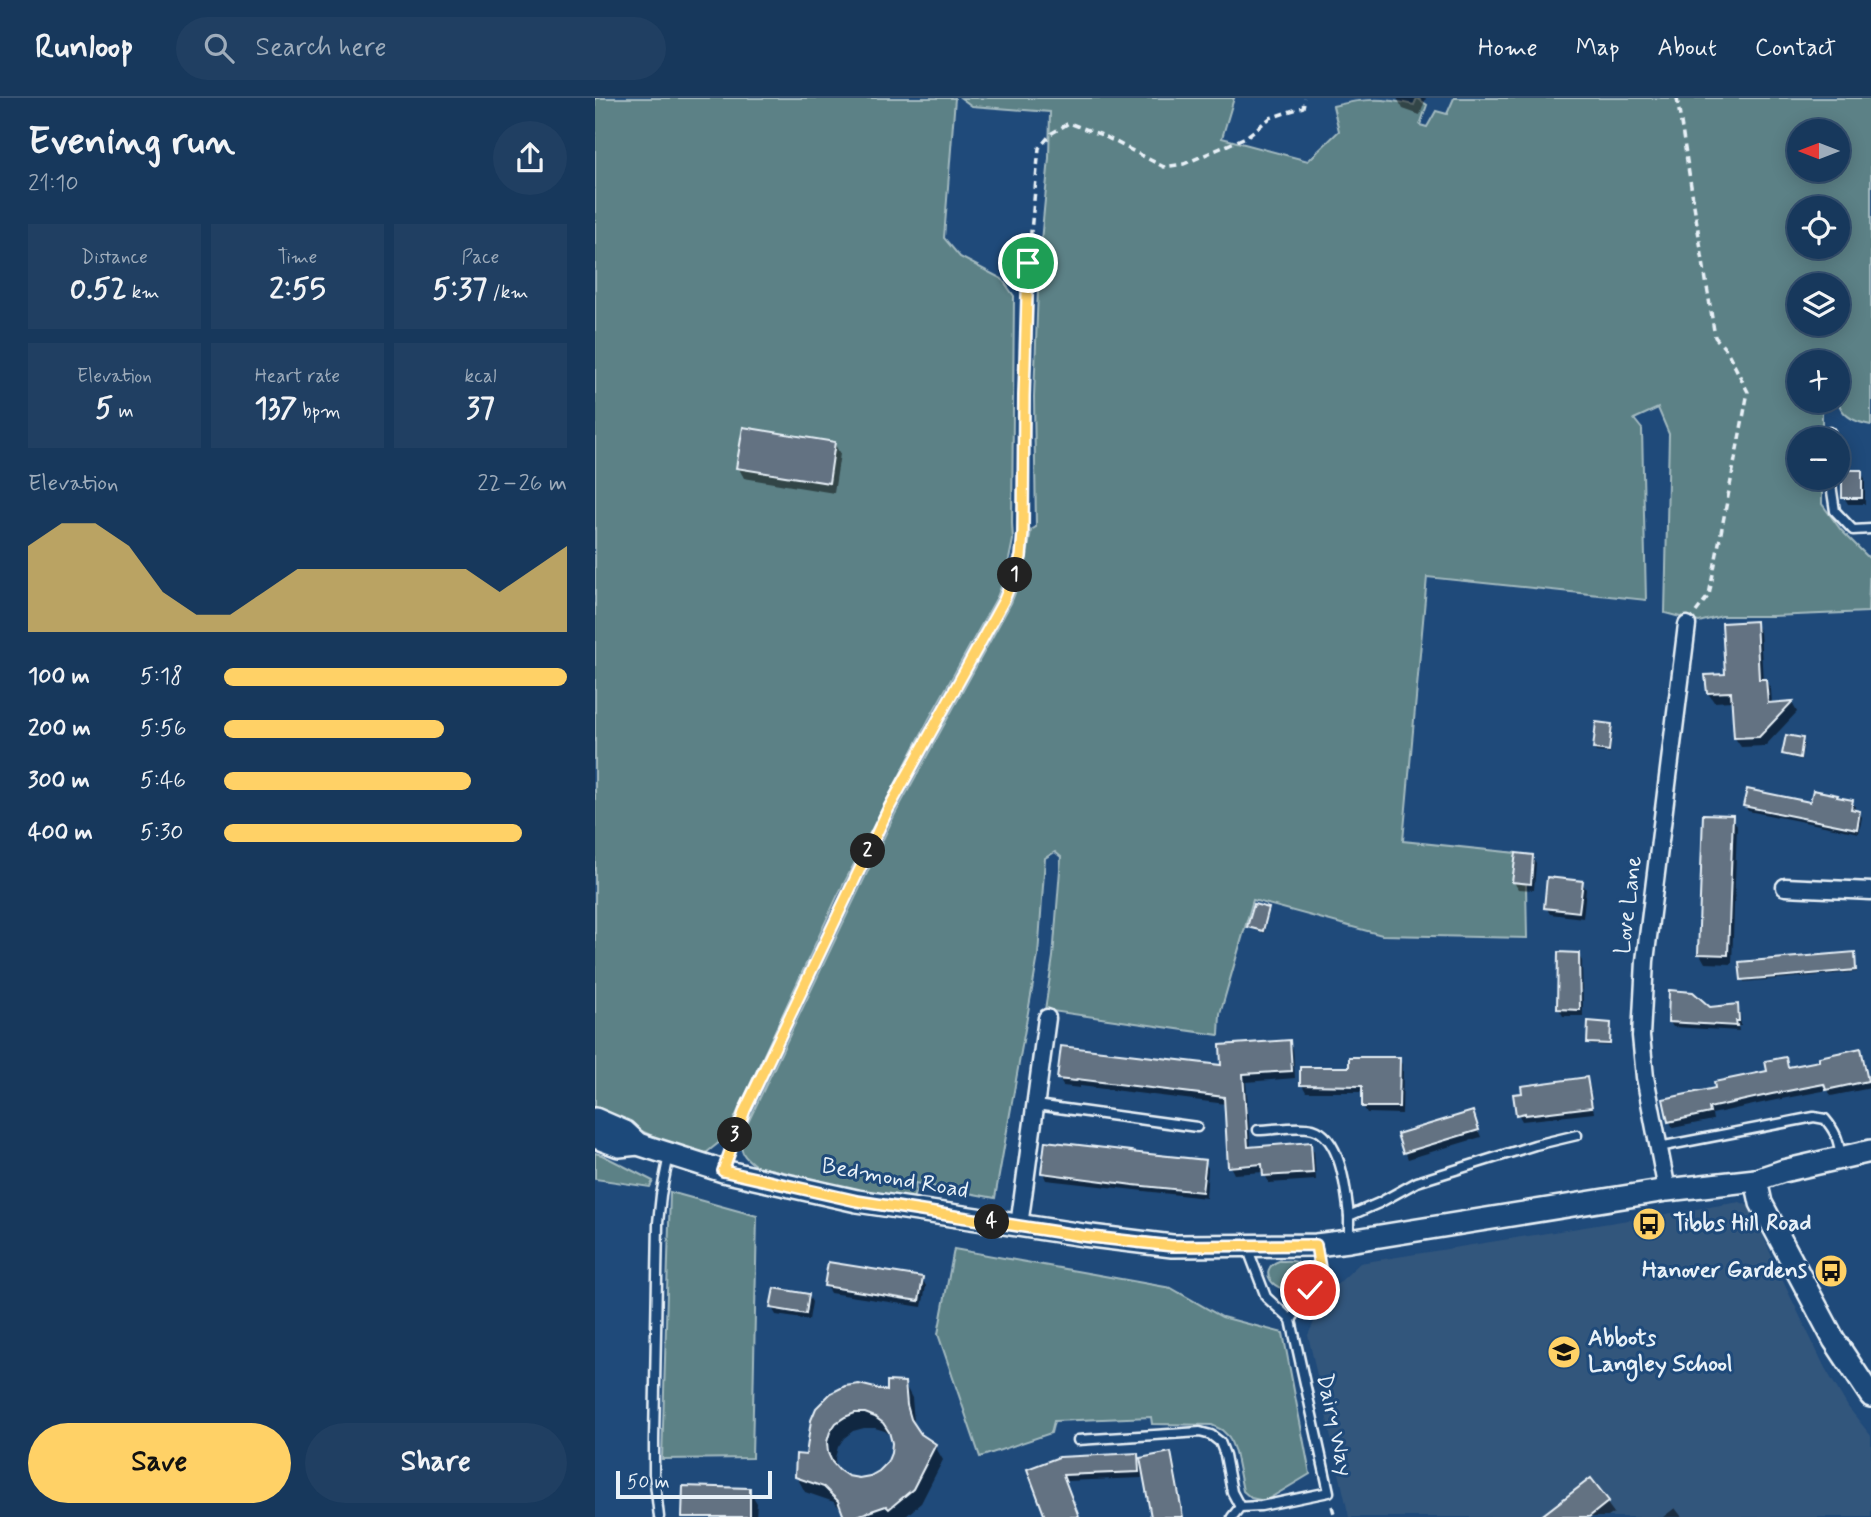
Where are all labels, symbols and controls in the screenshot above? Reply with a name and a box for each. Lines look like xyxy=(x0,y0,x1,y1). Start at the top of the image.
search box xyxy=(176,17,666,80)
text: Runloop xyxy=(35,26,134,70)
icon: search xyxy=(200,29,238,67)
text: Search here xyxy=(256,31,386,65)
text: Home xyxy=(1478,33,1538,64)
text: Map xyxy=(1576,33,1620,64)
text: About xyxy=(1658,33,1717,64)
text: Contact xyxy=(1755,33,1836,64)
text: Evening run xyxy=(28,118,235,167)
north arrow xyxy=(1787,119,1850,182)
map controls xyxy=(1787,119,1850,490)
button: share xyxy=(493,121,567,195)
text: 21:10 xyxy=(28,169,79,199)
button: locate xyxy=(1787,196,1850,259)
pin xyxy=(998,233,1058,293)
icon: arrive xyxy=(1009,244,1047,282)
text: Distance xyxy=(81,245,148,270)
text: Time xyxy=(278,245,317,270)
text: Pace xyxy=(462,245,499,270)
text: 0.52 xyxy=(70,270,127,309)
text: 2:55 xyxy=(269,270,326,309)
text: 5:37 xyxy=(433,270,487,309)
button: layers xyxy=(1787,273,1850,336)
text: km xyxy=(127,280,159,305)
text: /km xyxy=(487,280,528,305)
button: + xyxy=(1787,350,1850,413)
text: Elevation xyxy=(77,364,152,389)
text: Heart rate xyxy=(255,364,340,389)
text: kcal xyxy=(465,364,496,389)
text: 5 xyxy=(95,389,113,428)
text: 137 xyxy=(254,389,297,428)
text: 37 xyxy=(466,389,495,428)
text: m xyxy=(113,399,134,424)
text: bpm xyxy=(297,399,341,424)
button: − xyxy=(1787,427,1850,490)
text: Elevation xyxy=(28,469,119,499)
text: 22–26 m xyxy=(477,469,567,499)
pin: 1 xyxy=(997,558,1033,592)
text: 1 xyxy=(1010,562,1019,587)
text: 100 m xyxy=(28,662,90,692)
text: 5:18 xyxy=(140,662,183,692)
text: 200 m xyxy=(28,714,91,744)
text: 5:56 xyxy=(140,714,186,744)
text: 300 m xyxy=(28,766,90,796)
text: 5:46 xyxy=(140,766,186,796)
text: 400 m xyxy=(28,818,93,848)
text: 5:30 xyxy=(140,818,184,848)
pin: 2 xyxy=(851,834,885,868)
text: 2 xyxy=(863,838,872,863)
street label: Love Lane xyxy=(1608,854,1650,956)
pin: 3 xyxy=(717,1118,753,1152)
text: 3 xyxy=(730,1122,739,1147)
street label: Bedmond Road xyxy=(819,1151,971,1207)
pin: 4 xyxy=(975,1204,1009,1240)
bus stop icon: Tibbs Hill Road xyxy=(1630,1205,1668,1243)
text: 4 xyxy=(986,1209,997,1234)
place label: Tibbs Hill Road xyxy=(1673,1209,1812,1239)
bus stop icon: Hanover Gardens xyxy=(1812,1252,1850,1290)
place label: Hanover Gardens xyxy=(1642,1256,1807,1286)
pin xyxy=(1280,1260,1340,1320)
icon: check xyxy=(1291,1271,1329,1309)
place label: Abbots Langley School xyxy=(1588,1324,1733,1382)
school or university icon: Abbots Langley School xyxy=(1545,1333,1583,1371)
street label: Dairy Way xyxy=(1308,1371,1360,1479)
button: Save xyxy=(28,1423,291,1503)
button: Share xyxy=(305,1423,567,1503)
scale bar xyxy=(616,1468,772,1500)
text: 50 m xyxy=(627,1470,670,1495)

